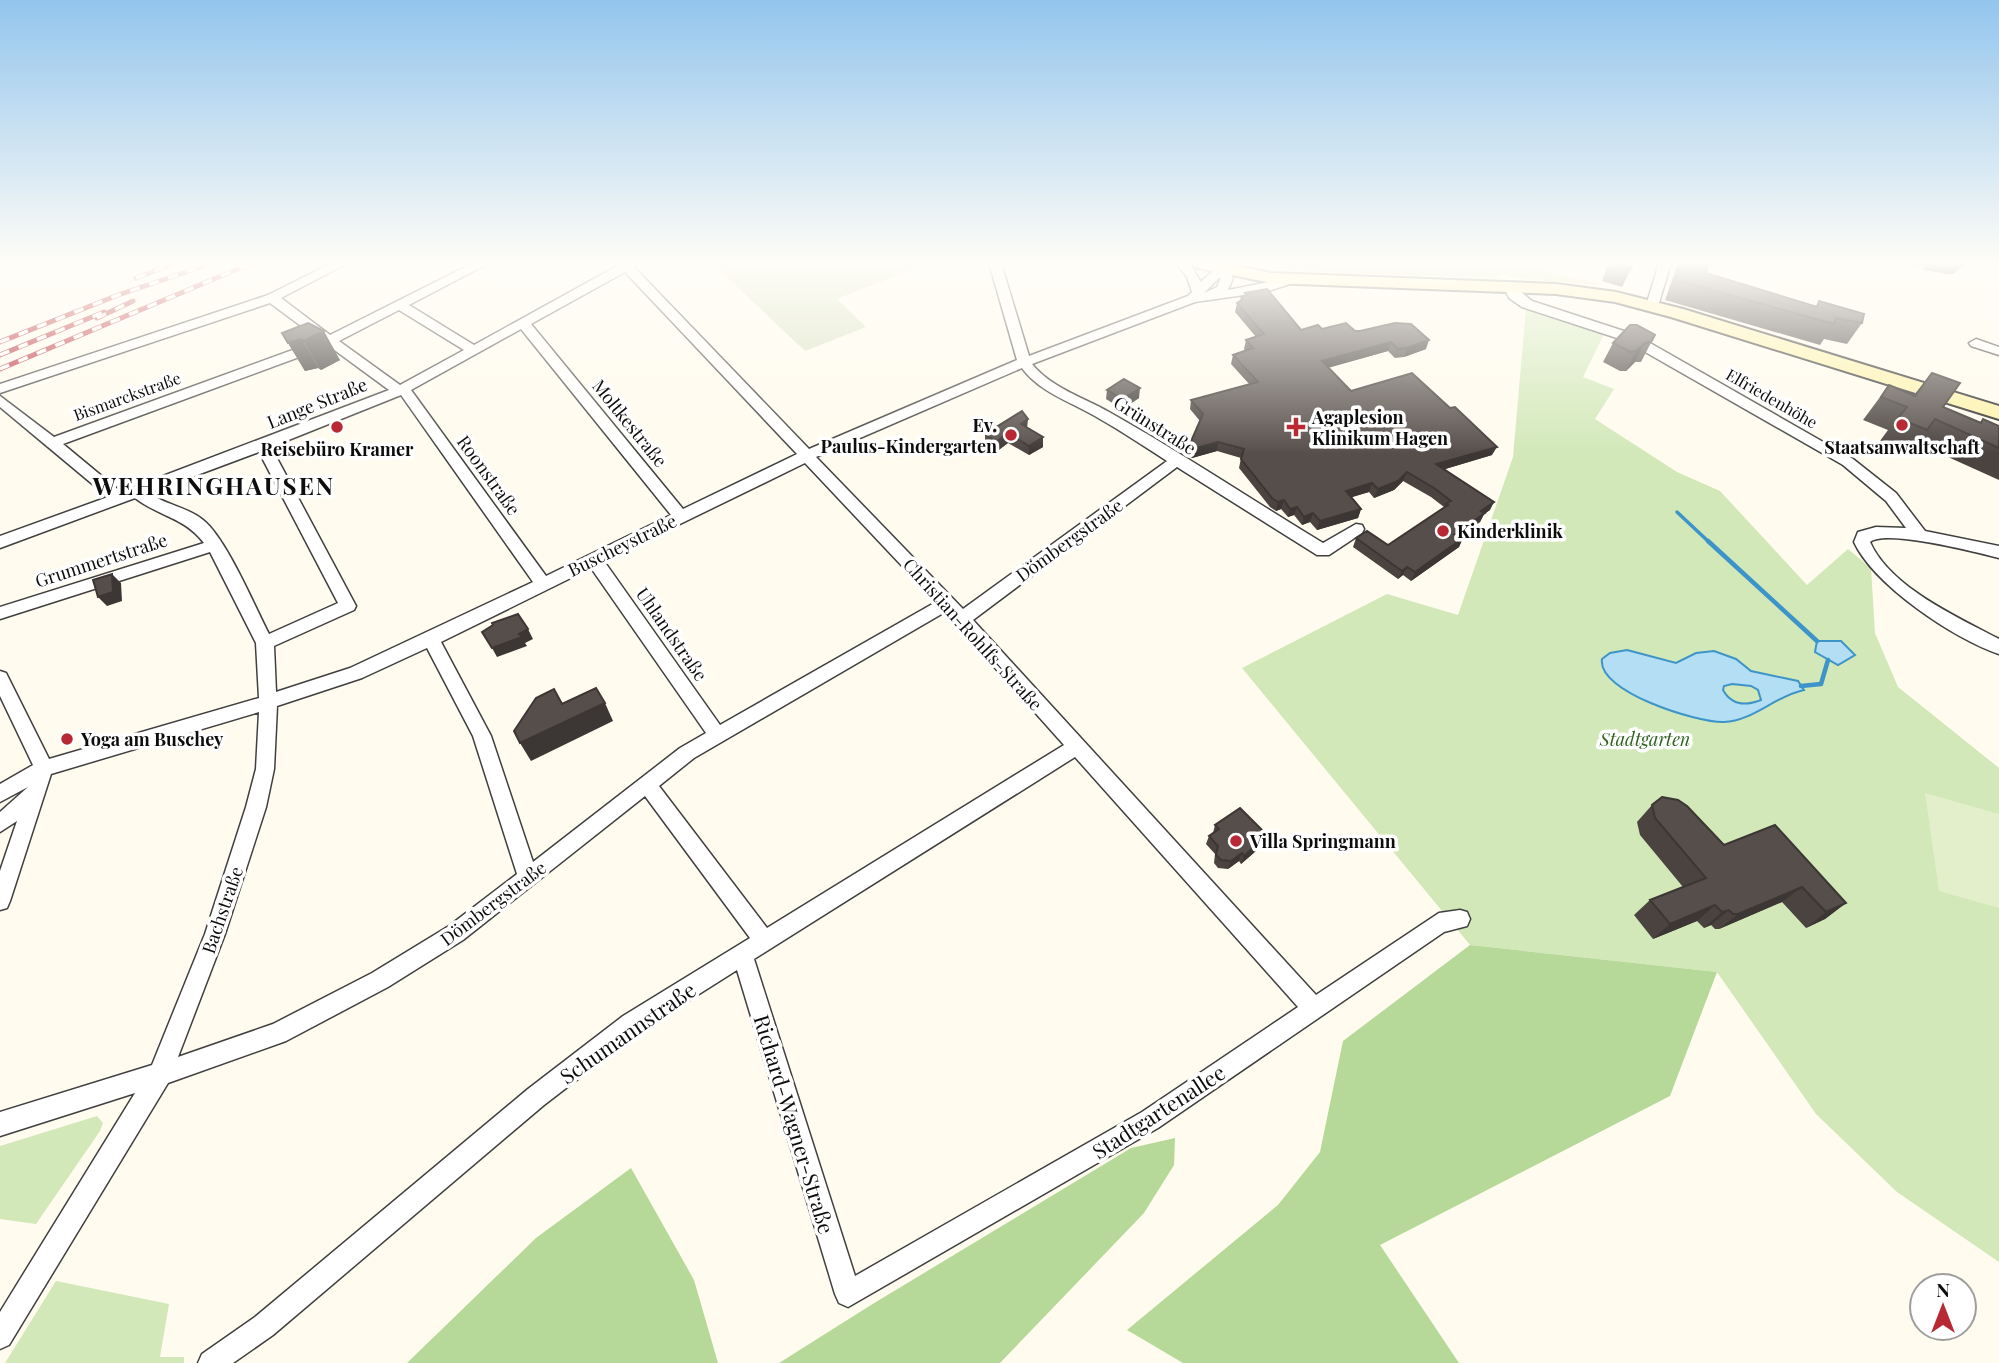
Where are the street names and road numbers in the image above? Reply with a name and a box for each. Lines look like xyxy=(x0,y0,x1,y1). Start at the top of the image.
street label: Elfriedenhöhe xyxy=(1723,363,1821,433)
street label: Bismarckstraße xyxy=(70,367,184,425)
street label: Lange Straße xyxy=(263,372,371,434)
street label: Moltkestraße xyxy=(587,374,673,472)
street label: Grünstraße xyxy=(1109,390,1201,460)
street label: Roonstraße xyxy=(452,430,526,520)
street label: Dömbergstraße xyxy=(1011,493,1127,587)
street label: Buscheystraße xyxy=(564,508,680,582)
street label: Grummertstraße xyxy=(32,527,170,593)
street label: Christian-Rohlfs-Straße xyxy=(898,553,1048,715)
street label: Uhlandstraße xyxy=(631,583,713,685)
street label: Dömbergstraße xyxy=(435,855,551,951)
street label: Bachstraße xyxy=(196,863,248,957)
street label: Schumannstraße xyxy=(554,975,700,1089)
street label: Richard-Wagner-Straße xyxy=(748,1011,842,1237)
street label: Stadtgartenallee xyxy=(1086,1058,1230,1164)

